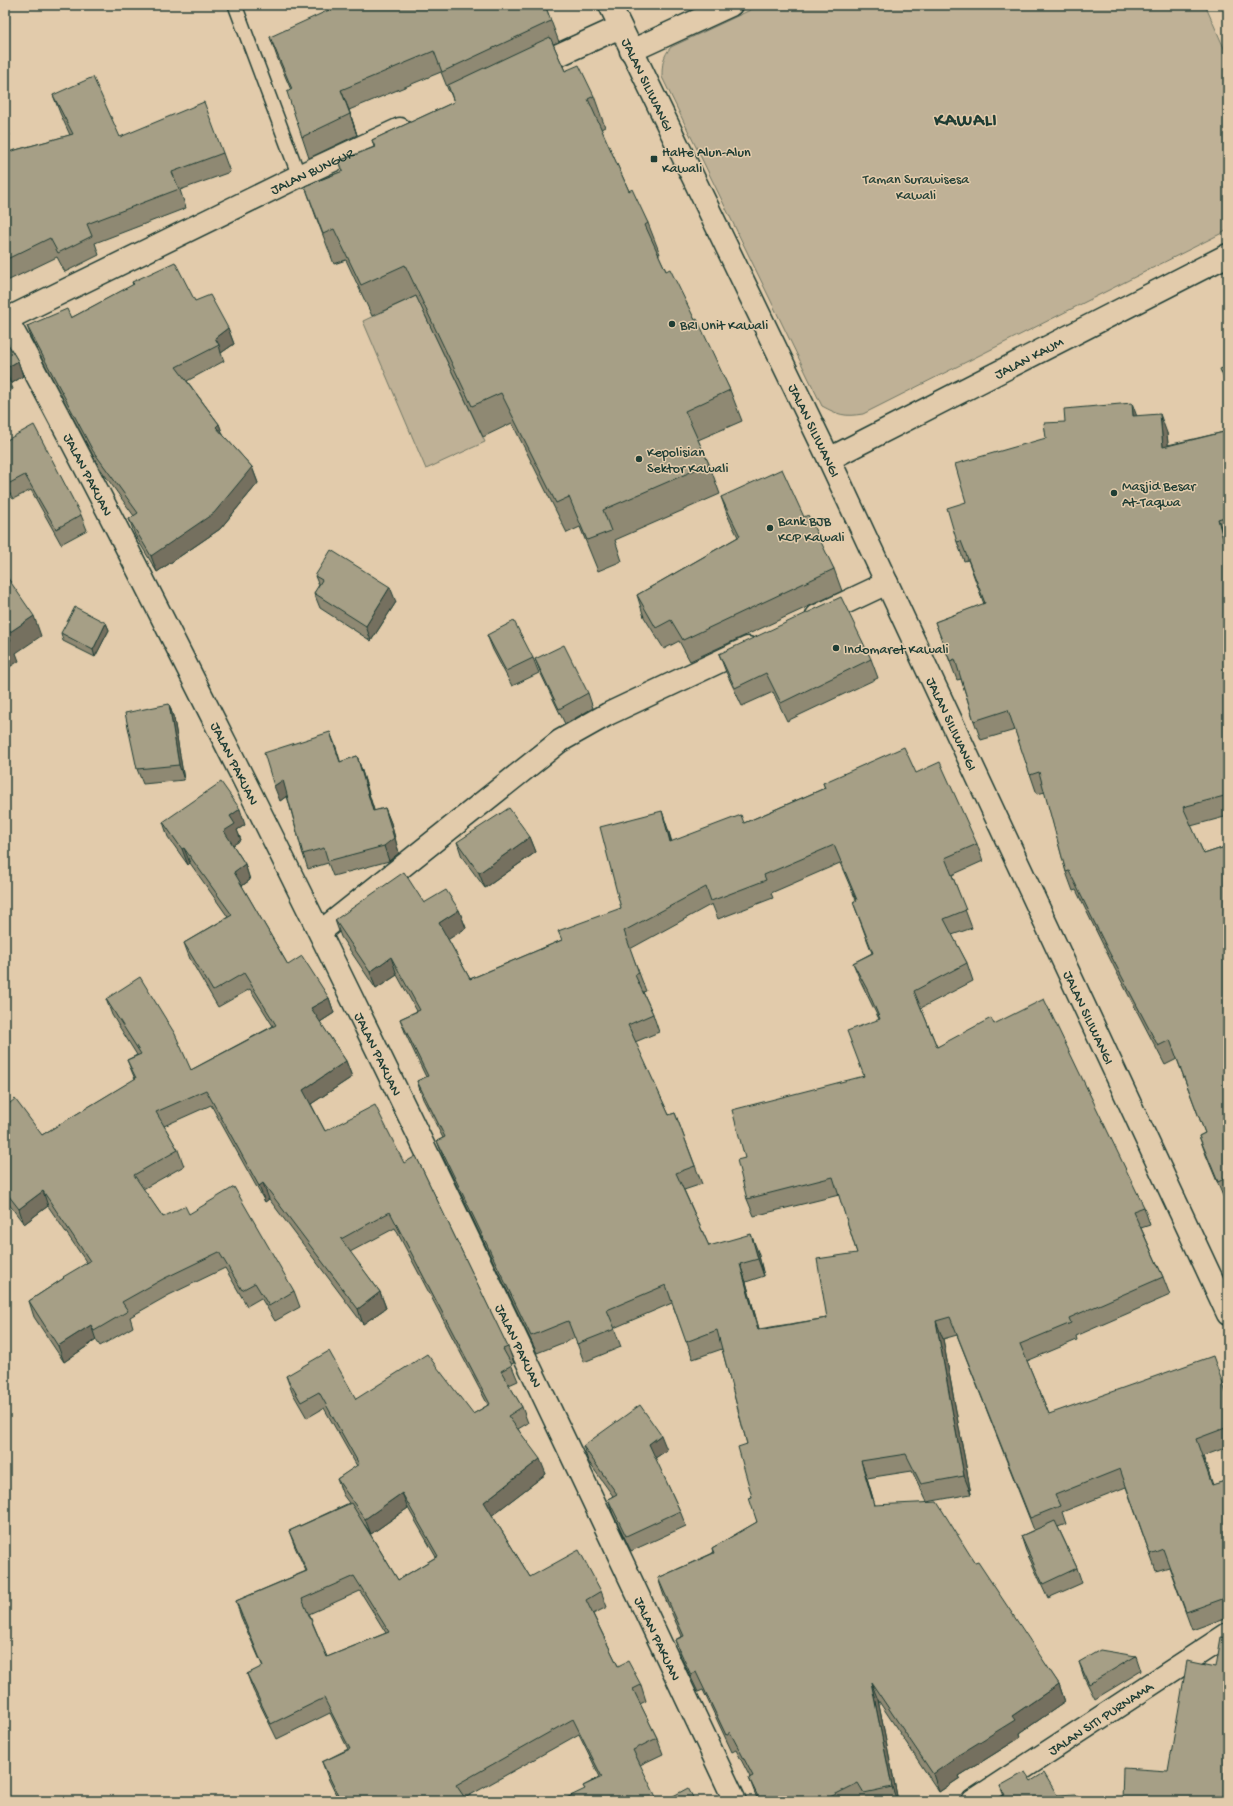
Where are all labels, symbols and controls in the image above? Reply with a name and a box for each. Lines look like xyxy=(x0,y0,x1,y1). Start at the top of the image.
street label: JALAN SILIWANGI xyxy=(616,36,676,135)
district label: KAWALI xyxy=(933,111,998,132)
street label: JALAN BUNGUR xyxy=(268,145,358,200)
place label: Halte Alun-Alun Kawali xyxy=(662,145,751,178)
marker: Halte Alun-Alun Kawali xyxy=(649,154,659,164)
park label: Taman Surawisesa Kawali xyxy=(862,172,970,205)
place label: BRI Unit Kawali xyxy=(679,318,768,335)
marker: BRI Unit Kawali xyxy=(667,319,677,329)
street label: JALAN KAUM xyxy=(992,334,1067,384)
street label: JALAN SILIWANGI xyxy=(783,382,842,481)
street label: JALAN PAKUAN xyxy=(58,431,115,520)
place label: Kepolisian Sektor Kawali xyxy=(647,445,728,478)
marker: Kepolisian Sektor Kawali xyxy=(634,454,644,464)
place label: Masjid Besar At-Taqwa xyxy=(1122,479,1197,512)
marker: Masjid Besar At-Taqwa xyxy=(1109,488,1119,498)
place label: Bank BJB KCP Kawali xyxy=(777,514,845,547)
marker: Bank BJB KCP Kawali xyxy=(765,523,775,533)
place label: Indomaret Kawali xyxy=(844,642,949,659)
marker: Indomaret Kawali xyxy=(831,643,841,653)
street label: JALAN SILIWANGI xyxy=(921,675,979,774)
street label: JALAN PAKUAN xyxy=(205,720,261,809)
street label: JALAN SILIWANGI xyxy=(1058,969,1116,1068)
street label: JALAN PAKUAN xyxy=(349,1010,404,1099)
street label: JALAN PAKUAN xyxy=(490,1302,544,1391)
street label: JALAN PAKUAN xyxy=(629,1595,683,1684)
street label: JALAN SITI PURNAMA xyxy=(1046,1679,1158,1760)

